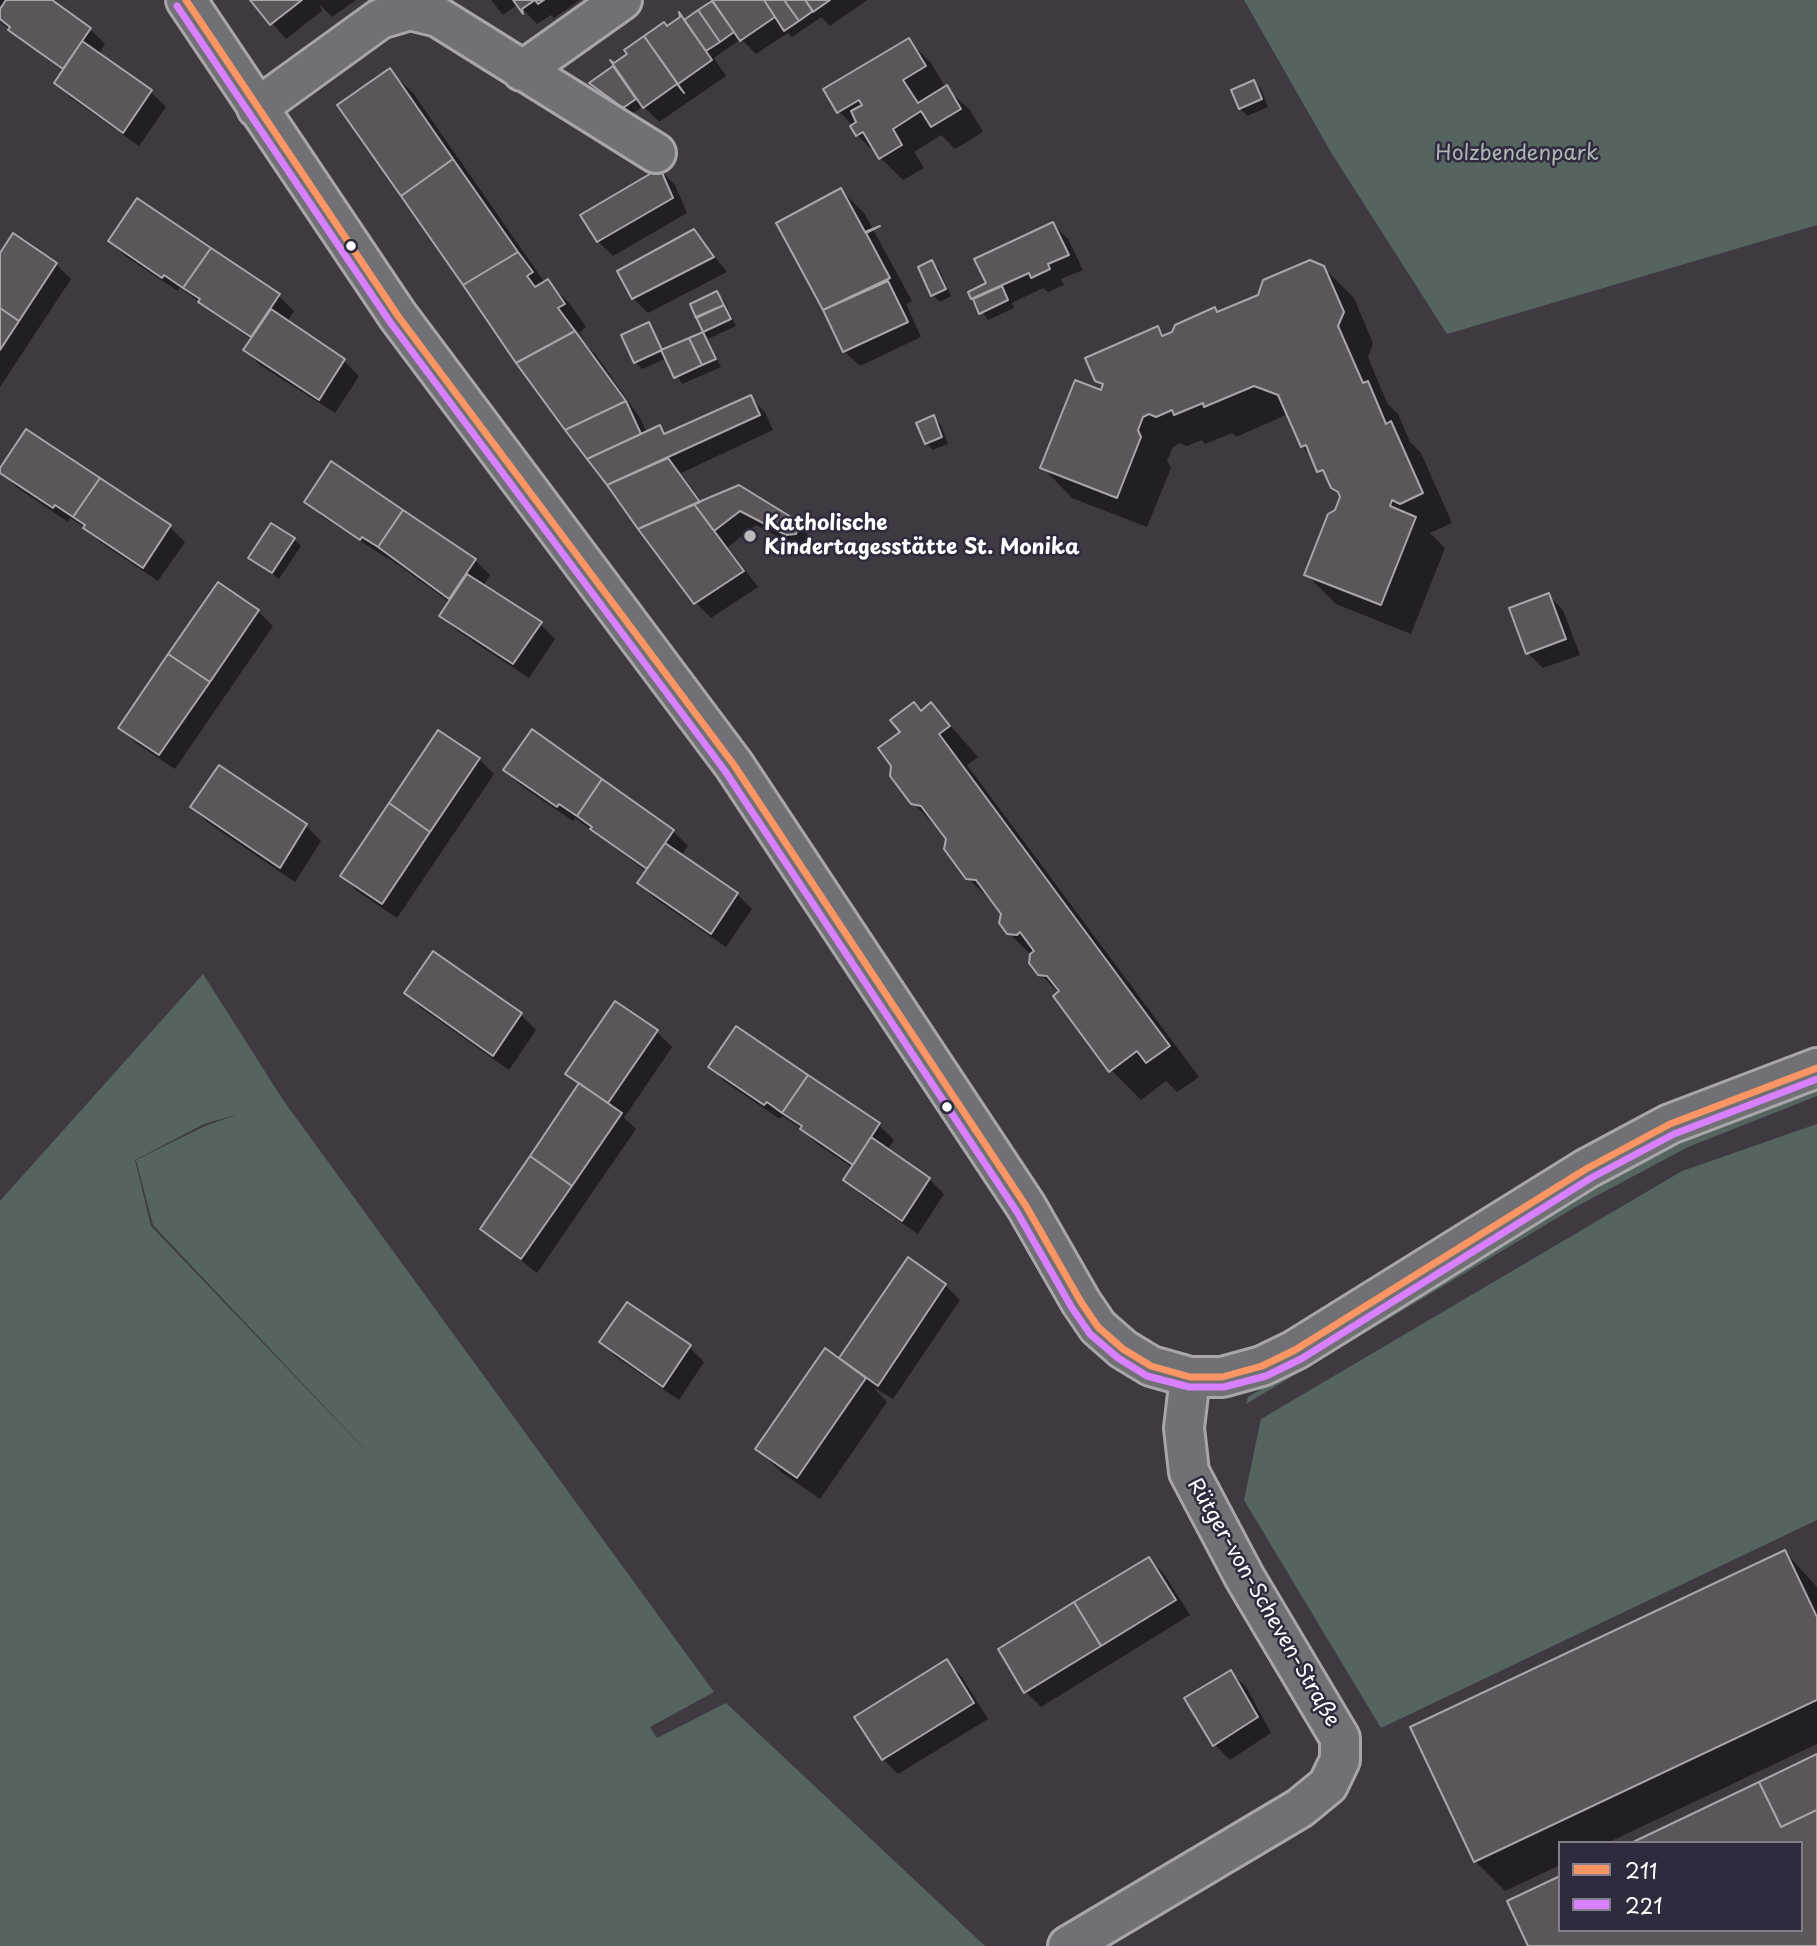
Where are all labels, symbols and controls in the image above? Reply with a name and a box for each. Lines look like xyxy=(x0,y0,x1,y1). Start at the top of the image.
park label: Holzbendenpark xyxy=(1435,141,1599,167)
unlabelled marker xyxy=(344,239,358,253)
place label: Katholische Kindertagesstätte St. Monika xyxy=(764,511,1080,561)
marker: Katholische Kindertagesstätte St. Monika xyxy=(742,528,758,544)
unlabelled marker xyxy=(940,1100,954,1114)
street label: Rütger-von-Scheven-Straße xyxy=(1181,1474,1345,1732)
legend xyxy=(1558,1841,1803,1932)
text: 211 xyxy=(1625,1854,1657,1886)
text: 221 xyxy=(1625,1889,1663,1921)

